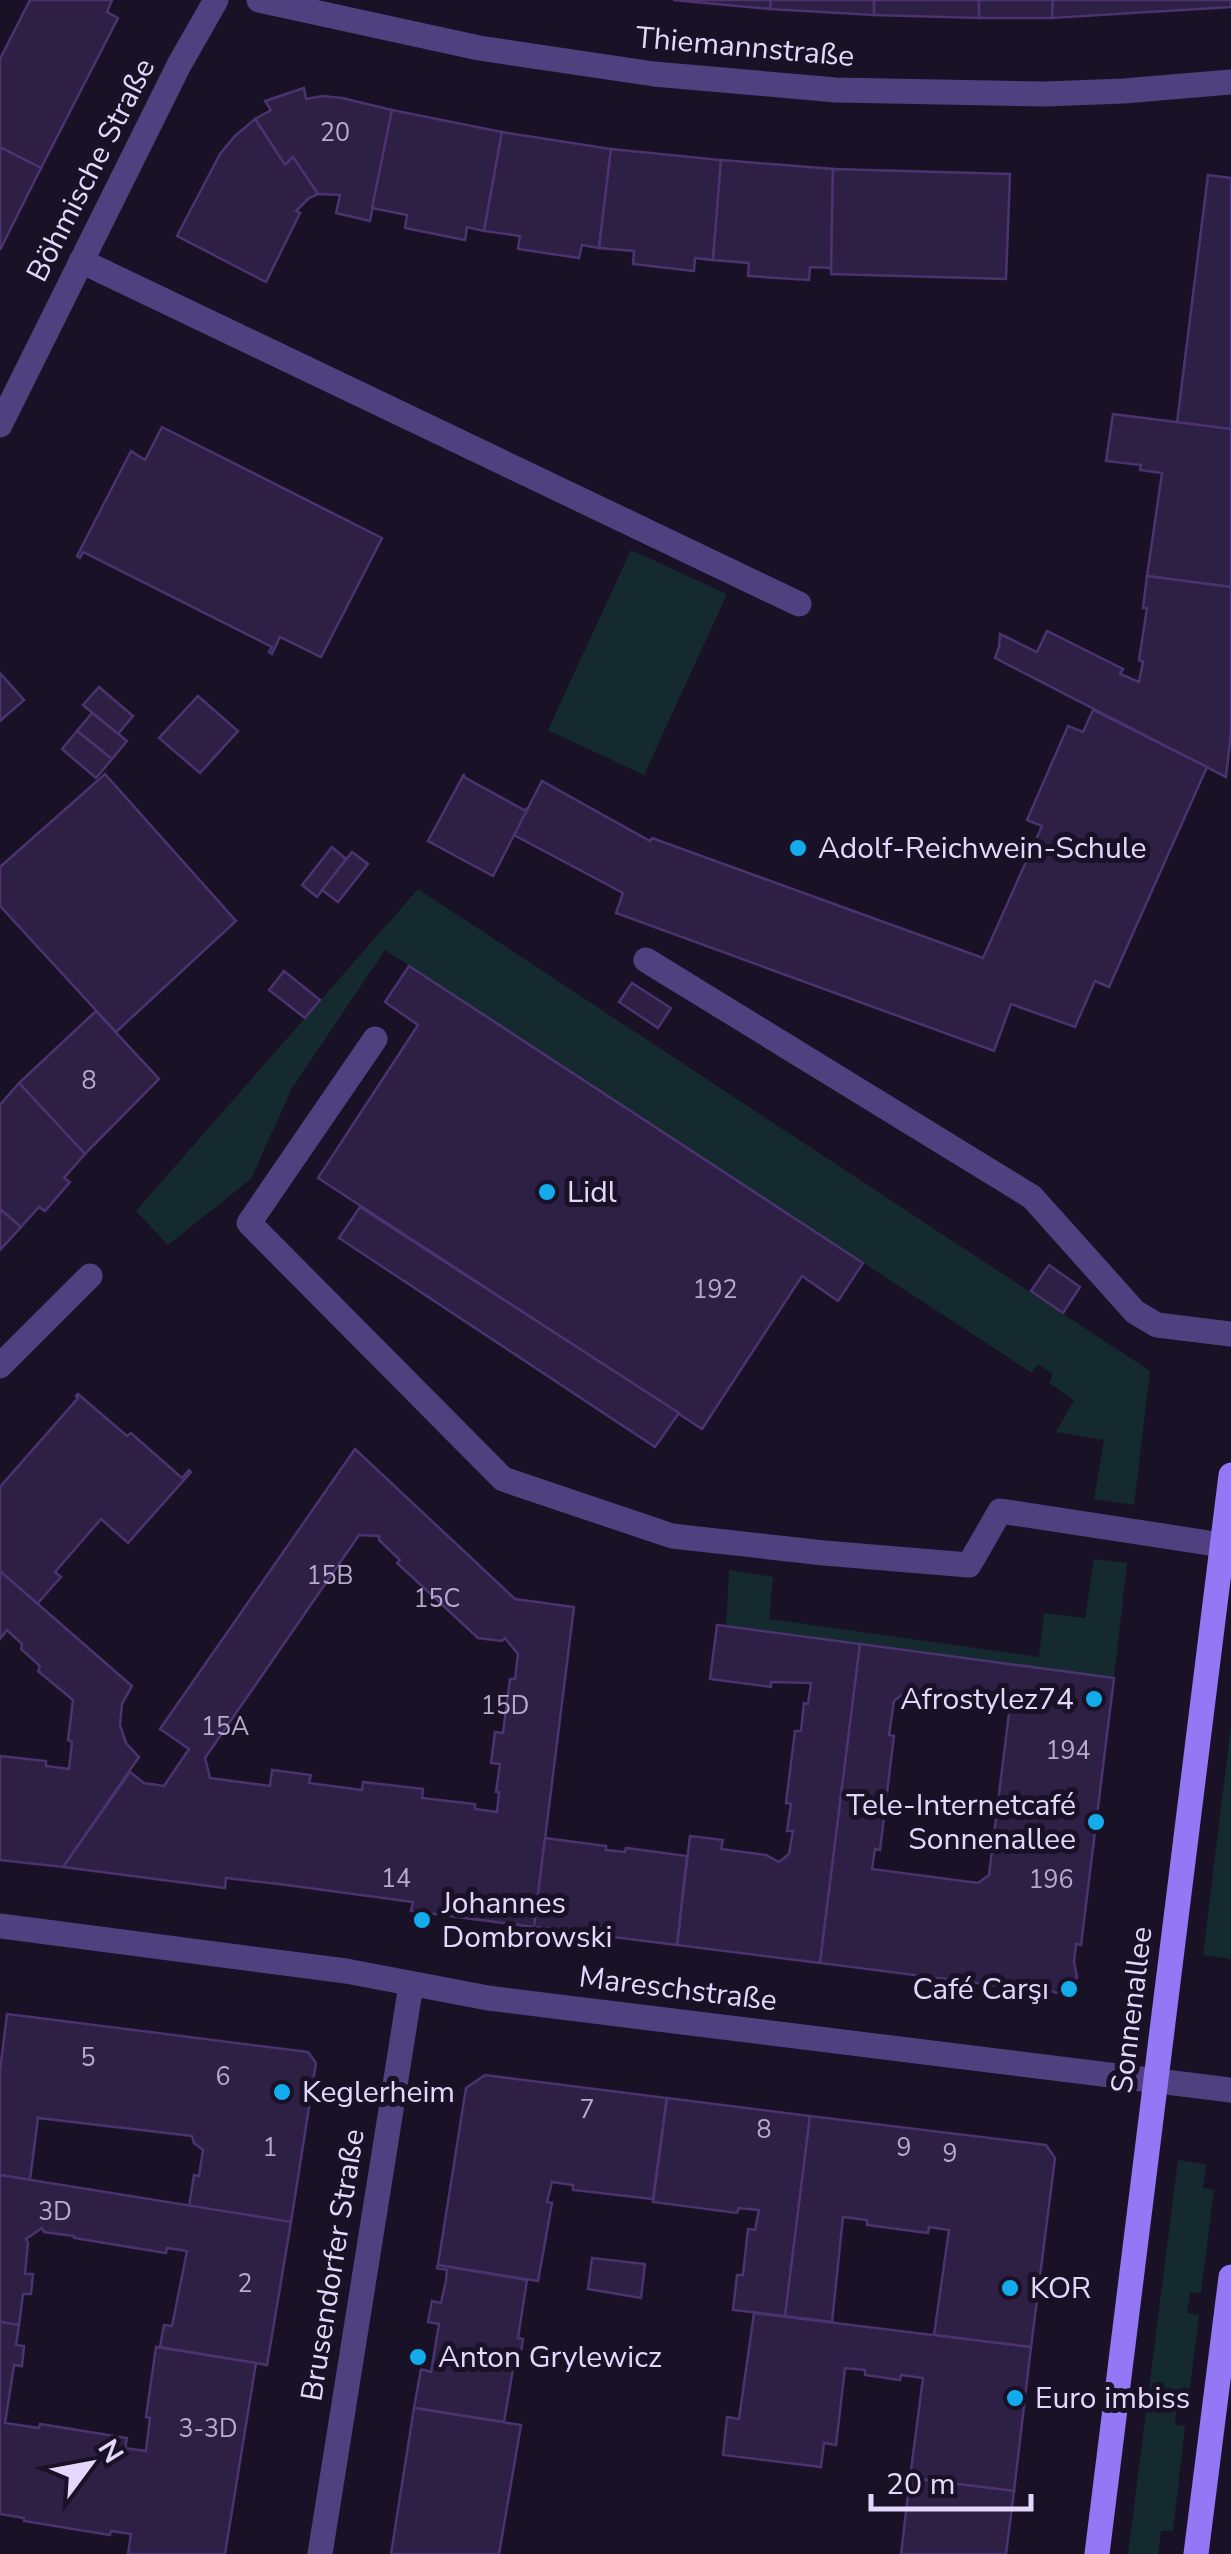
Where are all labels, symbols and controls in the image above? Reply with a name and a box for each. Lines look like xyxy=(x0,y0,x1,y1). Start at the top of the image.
street label: Thiemannstraße xyxy=(634,17,856,77)
street label: Böhmische Straße xyxy=(17,51,165,289)
house number: 20 xyxy=(320,116,350,150)
place label: Adolf-Reichwein-Schule xyxy=(818,828,1146,869)
marker: Adolf-Reichwein-Schule xyxy=(787,837,809,859)
house number: 8 xyxy=(81,1064,97,1098)
place label: Lidl xyxy=(567,1172,617,1213)
marker: Lidl xyxy=(536,1181,558,1203)
house number: 192 xyxy=(692,1273,738,1307)
house number: 15B xyxy=(307,1559,353,1593)
house number: 15C xyxy=(414,1582,460,1616)
place label: Afrostylez74 xyxy=(900,1679,1074,1720)
marker: Afrostylez74 xyxy=(1083,1688,1105,1710)
house number: 15D xyxy=(481,1689,529,1723)
house number: 15A xyxy=(201,1710,249,1744)
house number: 194 xyxy=(1045,1734,1091,1768)
place label: Tele-Internetcafé Sonnenallee xyxy=(846,1785,1076,1860)
marker: Tele-Internetcafé Sonnenallee xyxy=(1085,1811,1107,1833)
house number: 14 xyxy=(381,1862,411,1896)
house number: 196 xyxy=(1028,1863,1074,1897)
place label: Johannes Dombrowski xyxy=(441,1883,612,1958)
marker: Johannes Dombrowski xyxy=(411,1909,433,1931)
street label: Sonnenallee xyxy=(1101,1924,1163,2096)
street label: Mareschstraße xyxy=(577,1957,779,2021)
place label: Café Carşı xyxy=(913,1969,1049,2010)
marker: Café Carşı xyxy=(1058,1978,1080,2000)
house number: 5 xyxy=(80,2041,96,2075)
house number: 6 xyxy=(215,2060,231,2094)
place label: Keglerheim xyxy=(302,2072,455,2113)
marker: Keglerheim xyxy=(271,2081,293,2103)
house number: 7 xyxy=(579,2093,595,2127)
house number: 8 xyxy=(756,2113,772,2147)
street label: Brusendorfer Straße xyxy=(291,2126,375,2404)
house number: 1 xyxy=(262,2131,278,2165)
house number: 9 xyxy=(896,2131,912,2165)
house number: 9 xyxy=(942,2137,958,2171)
house number: 3D xyxy=(38,2195,72,2229)
house number: 2 xyxy=(237,2267,253,2301)
place label: KOR xyxy=(1030,2268,1091,2309)
marker: KOR xyxy=(999,2277,1021,2299)
place label: Anton Grylewicz xyxy=(438,2337,662,2378)
marker: Anton Grylewicz xyxy=(407,2346,429,2368)
place label: Euro imbiss xyxy=(1035,2378,1190,2419)
marker: Euro imbiss xyxy=(1004,2387,1026,2409)
house number: 3-3D xyxy=(178,2412,238,2446)
north arrow xyxy=(40,2414,140,2514)
text: N xyxy=(89,2432,132,2470)
scale bar xyxy=(871,2449,1031,2511)
text: 20 m xyxy=(886,2464,955,2505)

